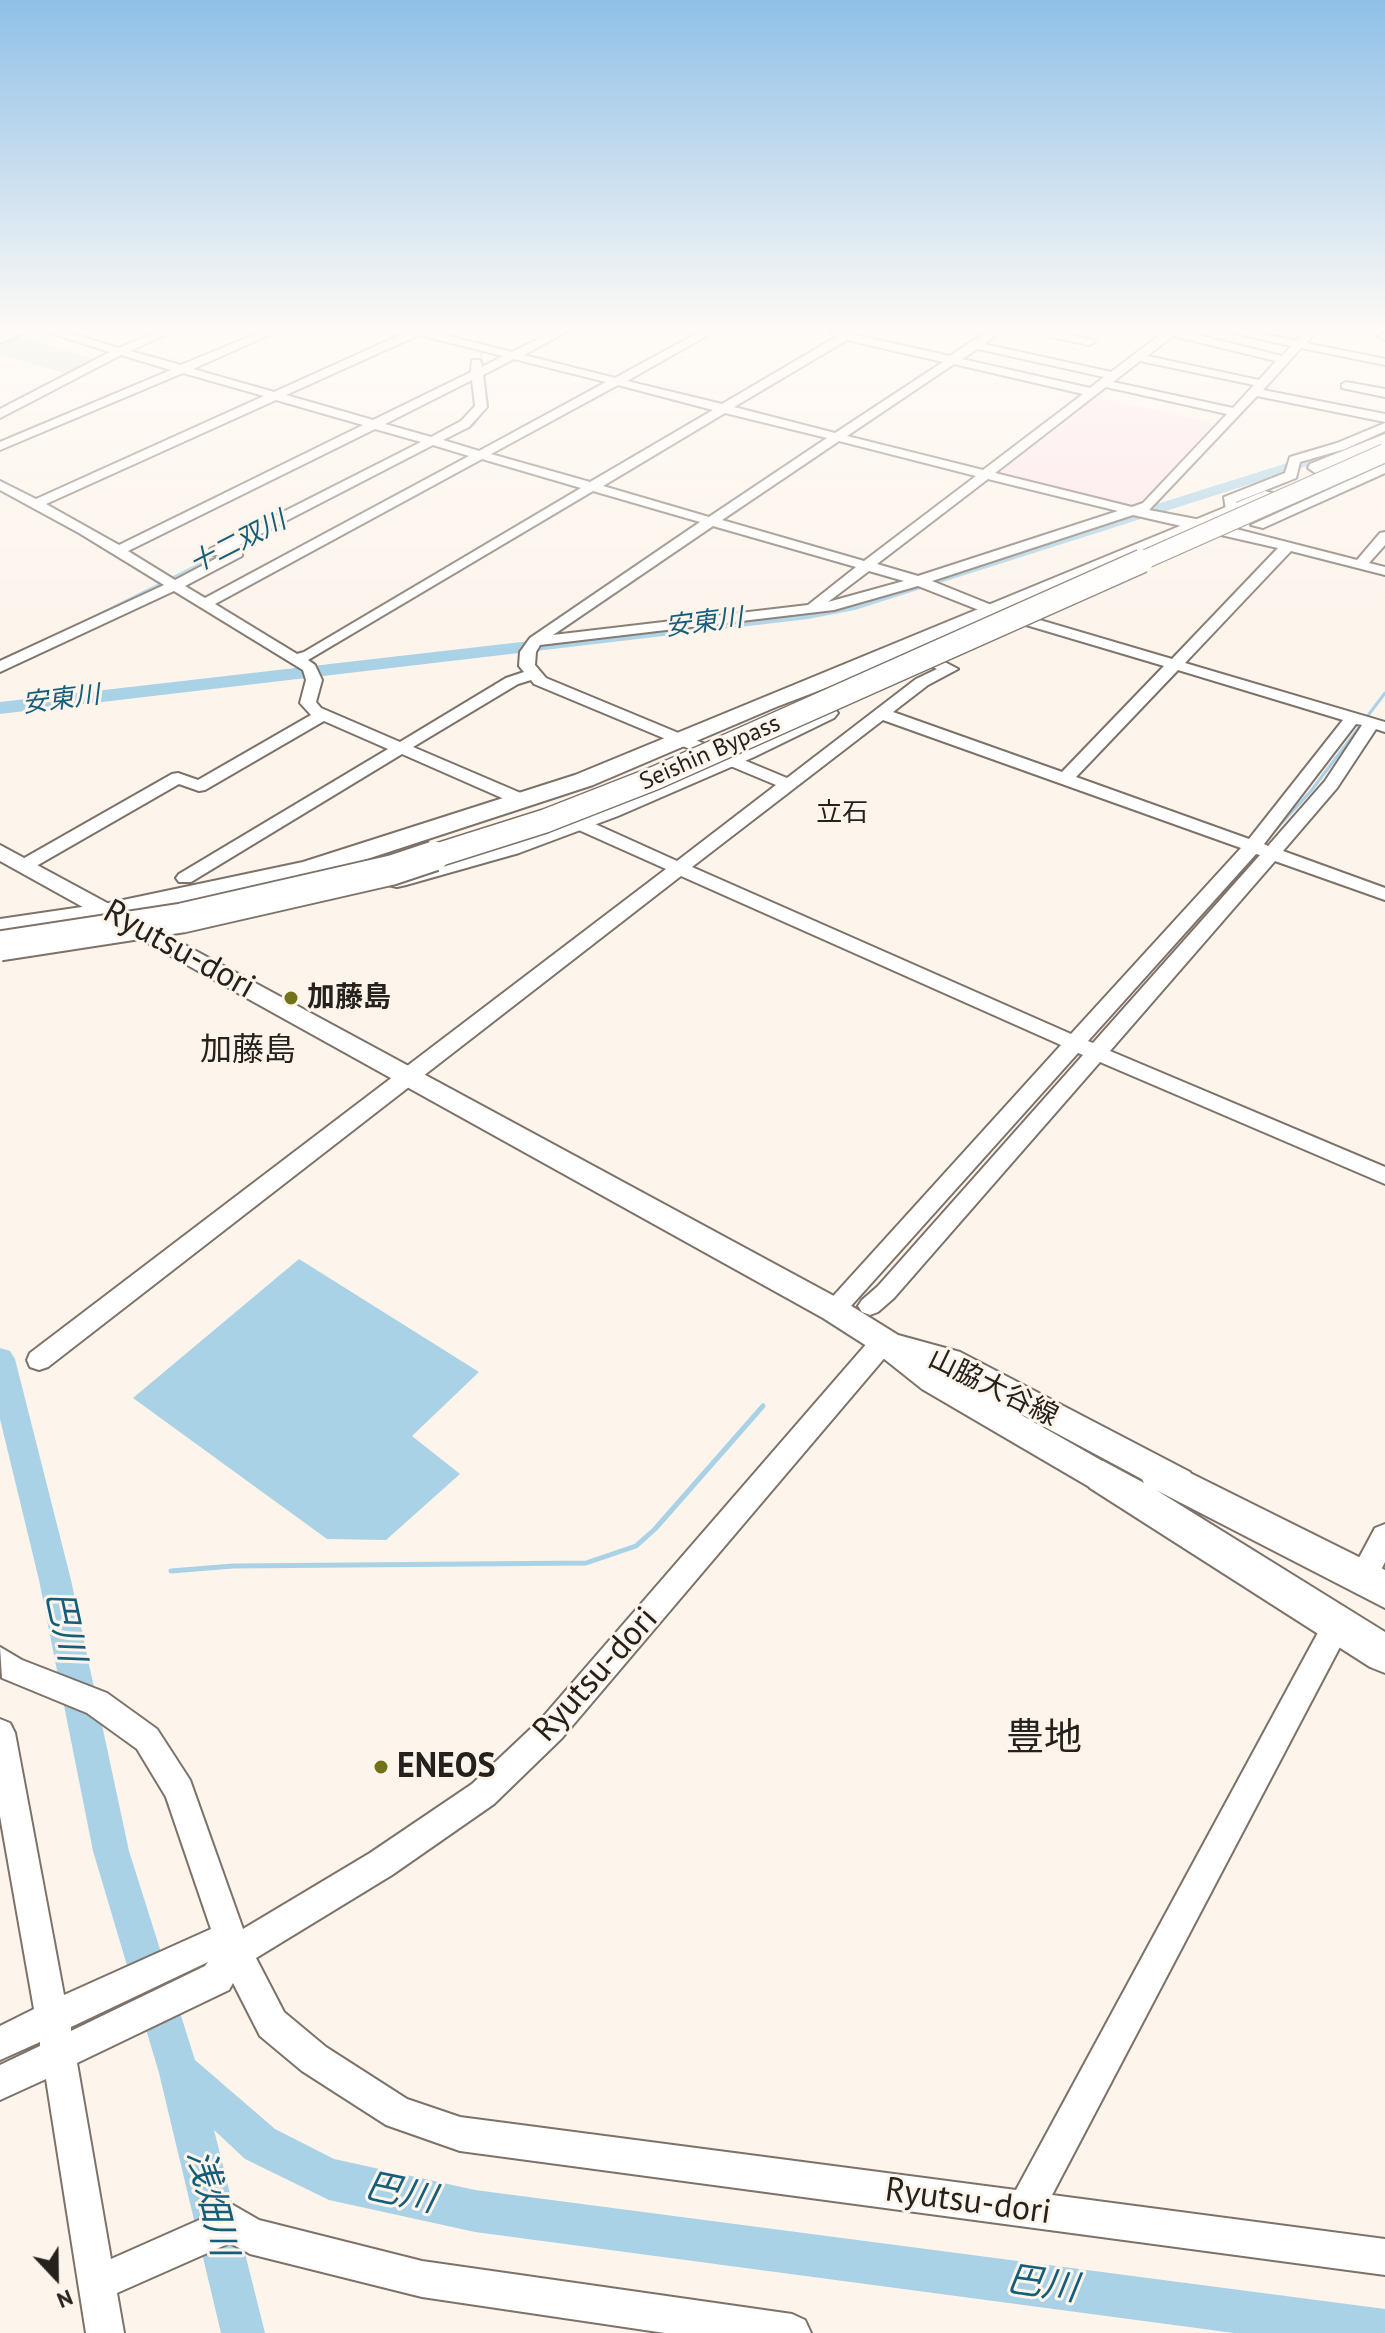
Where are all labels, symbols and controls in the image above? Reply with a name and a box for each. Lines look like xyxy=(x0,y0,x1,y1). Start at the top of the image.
water label: 十二双川 xyxy=(185,505,291,581)
water label: 安東川 xyxy=(663,603,745,643)
water label: 安東川 xyxy=(20,680,102,720)
street label: Seishin Bypass xyxy=(635,709,785,797)
district label: 立石 xyxy=(816,798,868,830)
street label: Ryutsu-dori xyxy=(96,892,262,1008)
place label: 加藤島 xyxy=(307,981,391,1015)
marker: 加藤島 xyxy=(282,989,300,1007)
district label: 加藤島 xyxy=(200,1032,296,1070)
street label: 山脇大谷線 xyxy=(923,1342,1063,1434)
water label: 巴川 xyxy=(35,1586,93,1666)
street label: Ryutsu-dori xyxy=(525,1599,667,1751)
district label: 豊地 xyxy=(1006,1716,1082,1762)
place label: ENEOS xyxy=(397,1747,496,1787)
marker: ENEOS xyxy=(372,1758,390,1776)
water label: 浅畑川 xyxy=(177,2145,245,2261)
water label: 巴川 xyxy=(360,2165,440,2223)
street label: Ryutsu-dori xyxy=(883,2170,1053,2234)
north arrow xyxy=(16,2237,96,2317)
water label: 巴川 xyxy=(1003,2259,1081,2311)
text: N xyxy=(53,2284,77,2315)

